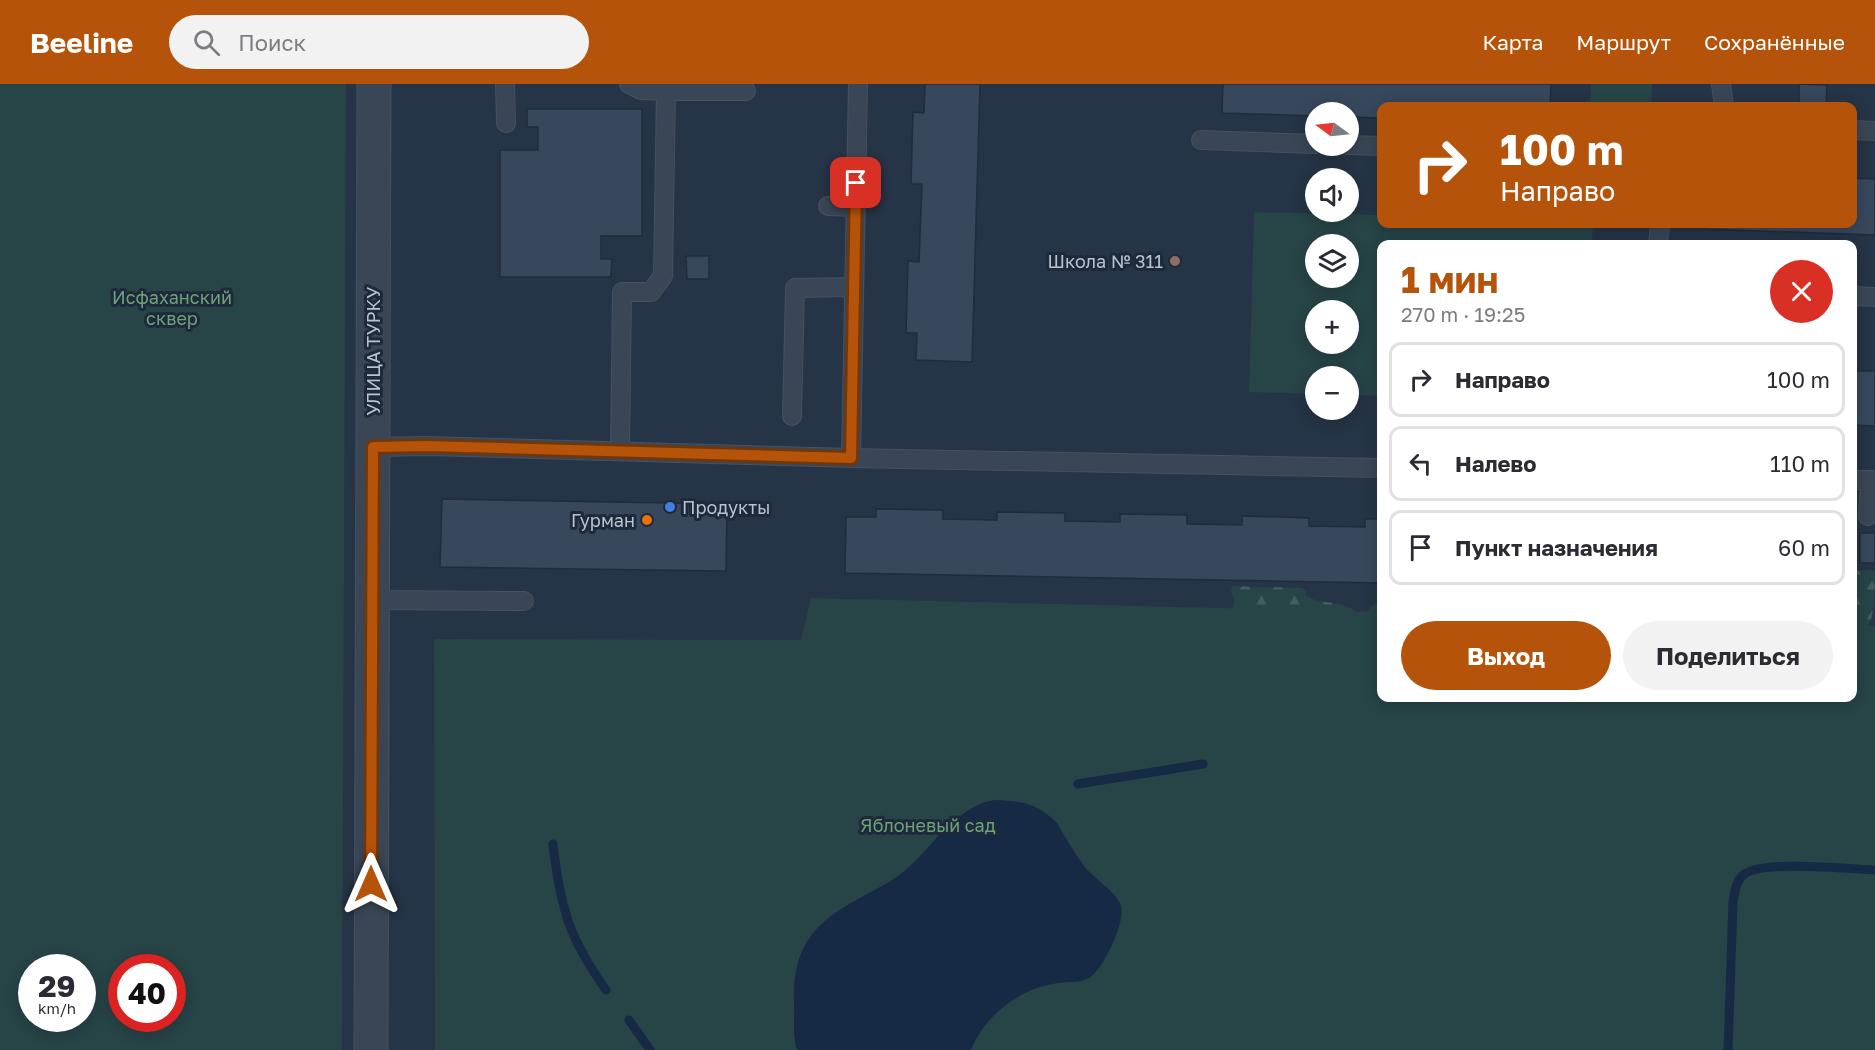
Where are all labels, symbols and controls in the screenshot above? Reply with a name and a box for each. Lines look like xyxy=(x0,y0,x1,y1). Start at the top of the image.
search box xyxy=(169,15,589,69)
text: Beeline xyxy=(30,26,133,59)
icon: search xyxy=(190,26,223,59)
text: Поиск xyxy=(238,29,306,56)
text: Карта xyxy=(1482,29,1543,55)
text: Маршрут xyxy=(1576,29,1671,55)
text: Сохранённые xyxy=(1704,29,1845,55)
north arrow xyxy=(1305,102,1359,156)
map controls xyxy=(1305,102,1359,420)
text: 100 m xyxy=(1500,124,1623,174)
icon: right xyxy=(1401,126,1479,204)
pin xyxy=(830,157,881,208)
icon: arrive xyxy=(839,166,872,199)
button: sound xyxy=(1305,168,1359,222)
text: Направо xyxy=(1500,175,1615,207)
button: layers xyxy=(1305,234,1359,288)
place label: Школа № 311 xyxy=(1048,250,1163,272)
marker: Школа № 311 xyxy=(1168,254,1182,268)
text: 1 мин xyxy=(1401,258,1498,301)
button: close xyxy=(1770,260,1833,323)
park label: Исфаханский сквер xyxy=(112,286,232,329)
street label: УЛИЦА ТУРКУ xyxy=(362,287,384,415)
button: + xyxy=(1305,300,1359,354)
text: 270 m · 19:25 xyxy=(1401,302,1525,326)
icon: right xyxy=(1404,363,1437,396)
button: − xyxy=(1305,366,1359,420)
text: Направо xyxy=(1455,366,1550,393)
text: 100 m xyxy=(1767,366,1830,393)
icon: left xyxy=(1404,447,1437,480)
text: Налево xyxy=(1455,450,1537,477)
text: 110 m xyxy=(1770,450,1830,477)
place label: Продукты xyxy=(682,496,770,518)
marker: Продукты xyxy=(663,500,677,514)
place label: Гурман xyxy=(571,509,635,531)
marker: Гурман xyxy=(640,513,654,527)
icon: arrive xyxy=(1404,531,1437,564)
text: Пункт назначения xyxy=(1455,534,1658,561)
text: 60 m xyxy=(1778,534,1830,561)
button: Выход xyxy=(1401,621,1611,690)
button: Поделиться xyxy=(1623,621,1833,690)
park label: Яблоневый сад xyxy=(860,814,996,836)
position arrow xyxy=(339,852,403,916)
speed limit sign: 40 xyxy=(108,954,186,1032)
text: 29 xyxy=(38,968,76,1004)
text: km/h xyxy=(38,999,76,1017)

